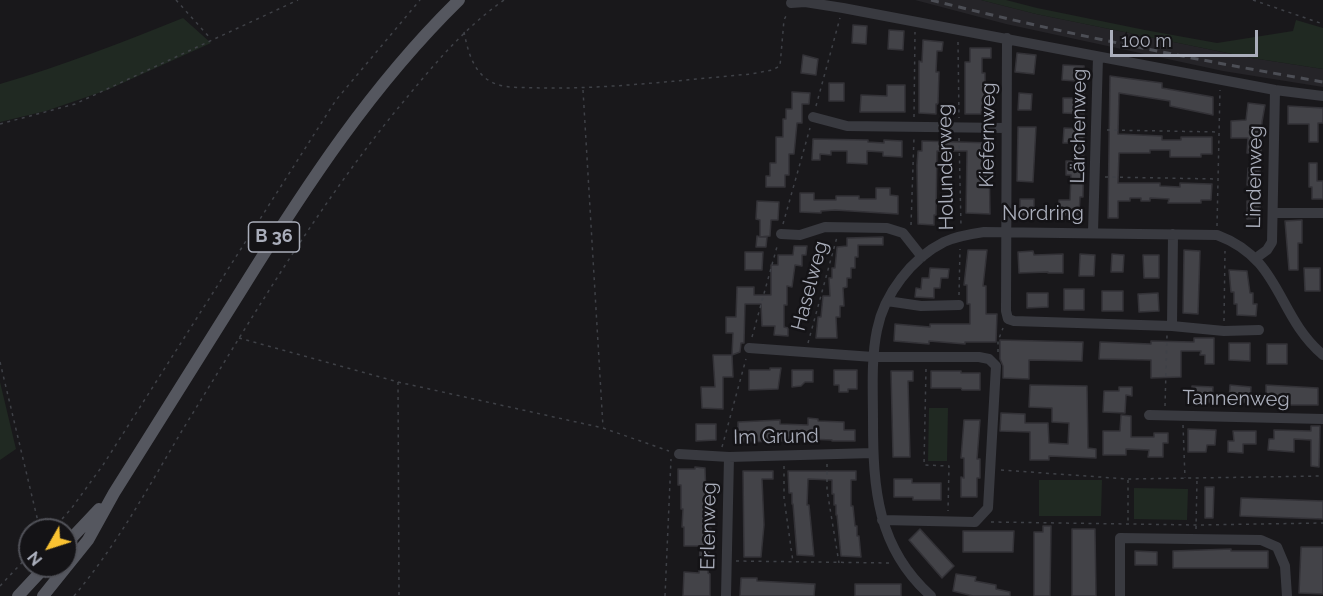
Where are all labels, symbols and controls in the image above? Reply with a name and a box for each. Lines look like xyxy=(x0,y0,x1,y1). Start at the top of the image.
scale bar xyxy=(1113,18,1262,56)
text: 100 m xyxy=(1121,30,1172,51)
street label: Lärchenweg xyxy=(1066,68,1092,184)
street label: Kiefernweg xyxy=(975,82,1001,188)
street label: Holunderweg xyxy=(933,103,959,231)
street label: Lindenweg xyxy=(1242,125,1268,229)
street label: Nordring xyxy=(1002,202,1084,226)
road number: B 36 xyxy=(248,222,300,252)
street label: Haselweg xyxy=(786,238,834,334)
street label: Tannenweg xyxy=(1182,386,1290,412)
street label: Im Grund xyxy=(733,424,819,450)
street label: Erlenweg xyxy=(696,482,722,570)
north arrow xyxy=(18,518,78,578)
text: N xyxy=(24,548,46,569)

